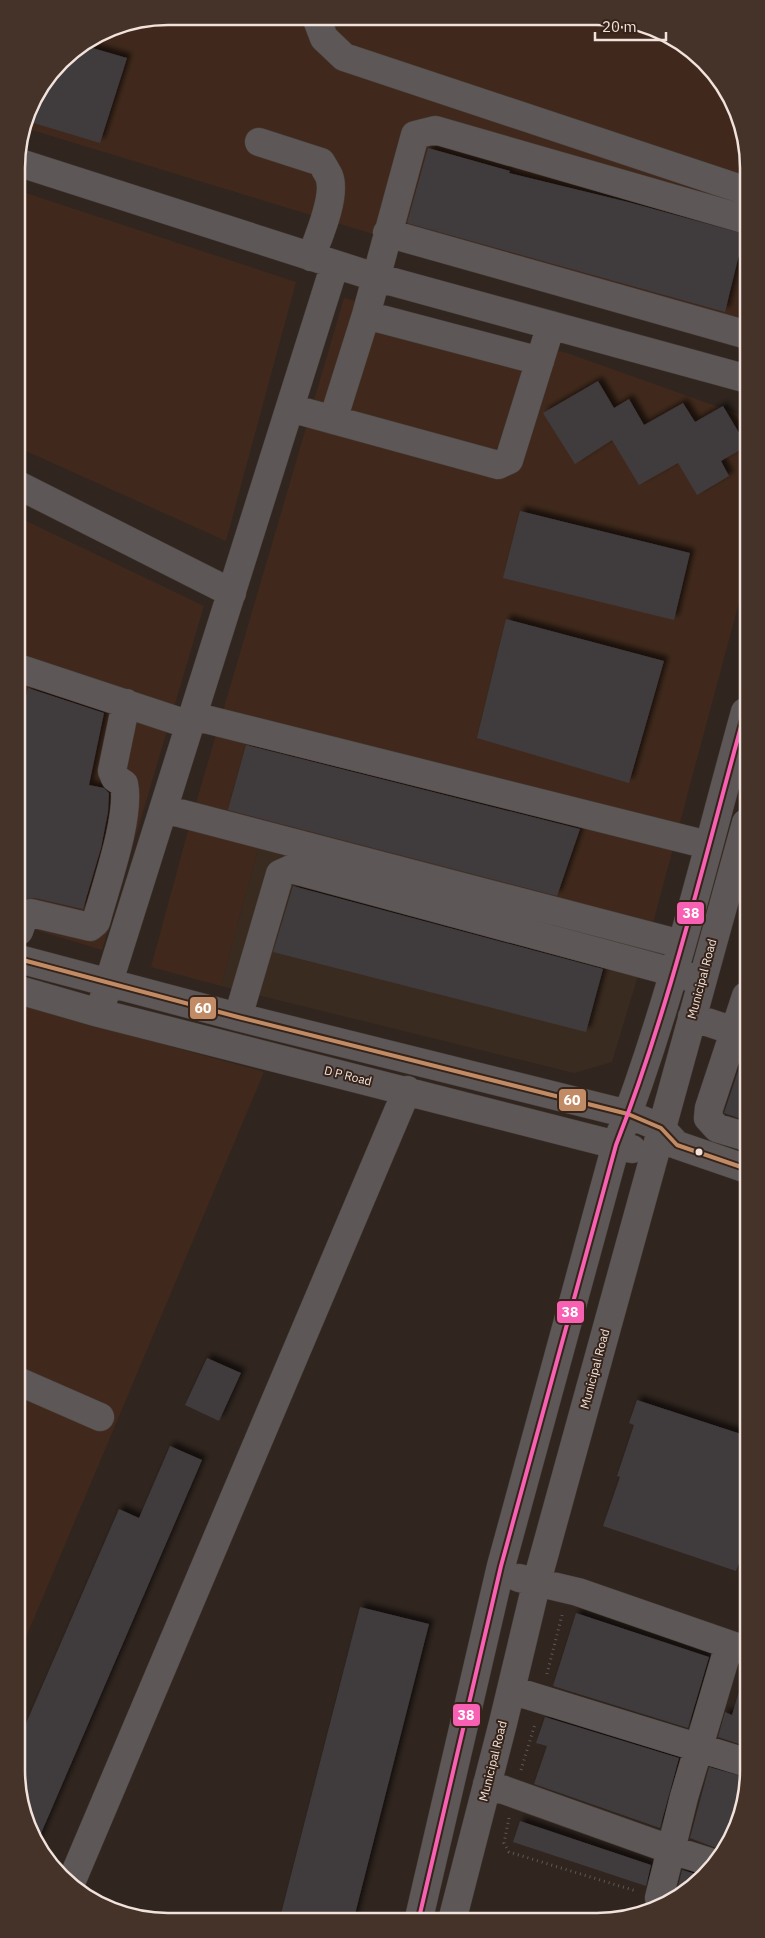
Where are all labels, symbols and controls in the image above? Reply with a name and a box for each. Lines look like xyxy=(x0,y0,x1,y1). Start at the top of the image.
scale bar xyxy=(595,10,666,42)
text: 20 m xyxy=(602,17,637,36)
line badge: 38 xyxy=(676,901,705,925)
text: 38 xyxy=(683,904,699,922)
street label: Municipal Road xyxy=(684,937,719,1021)
line badge: 60 xyxy=(189,996,217,1020)
text: 60 xyxy=(195,999,211,1017)
street label: D P Road xyxy=(323,1062,374,1089)
line badge: 60 xyxy=(558,1088,587,1112)
text: 60 xyxy=(564,1091,580,1109)
unlabelled marker xyxy=(694,1147,704,1157)
line badge: 38 xyxy=(556,1300,585,1324)
text: 38 xyxy=(562,1303,578,1321)
street label: Municipal Road xyxy=(577,1327,612,1411)
line badge: 38 xyxy=(452,1703,481,1727)
text: 38 xyxy=(458,1706,474,1724)
street label: Municipal Road xyxy=(475,1719,510,1803)

